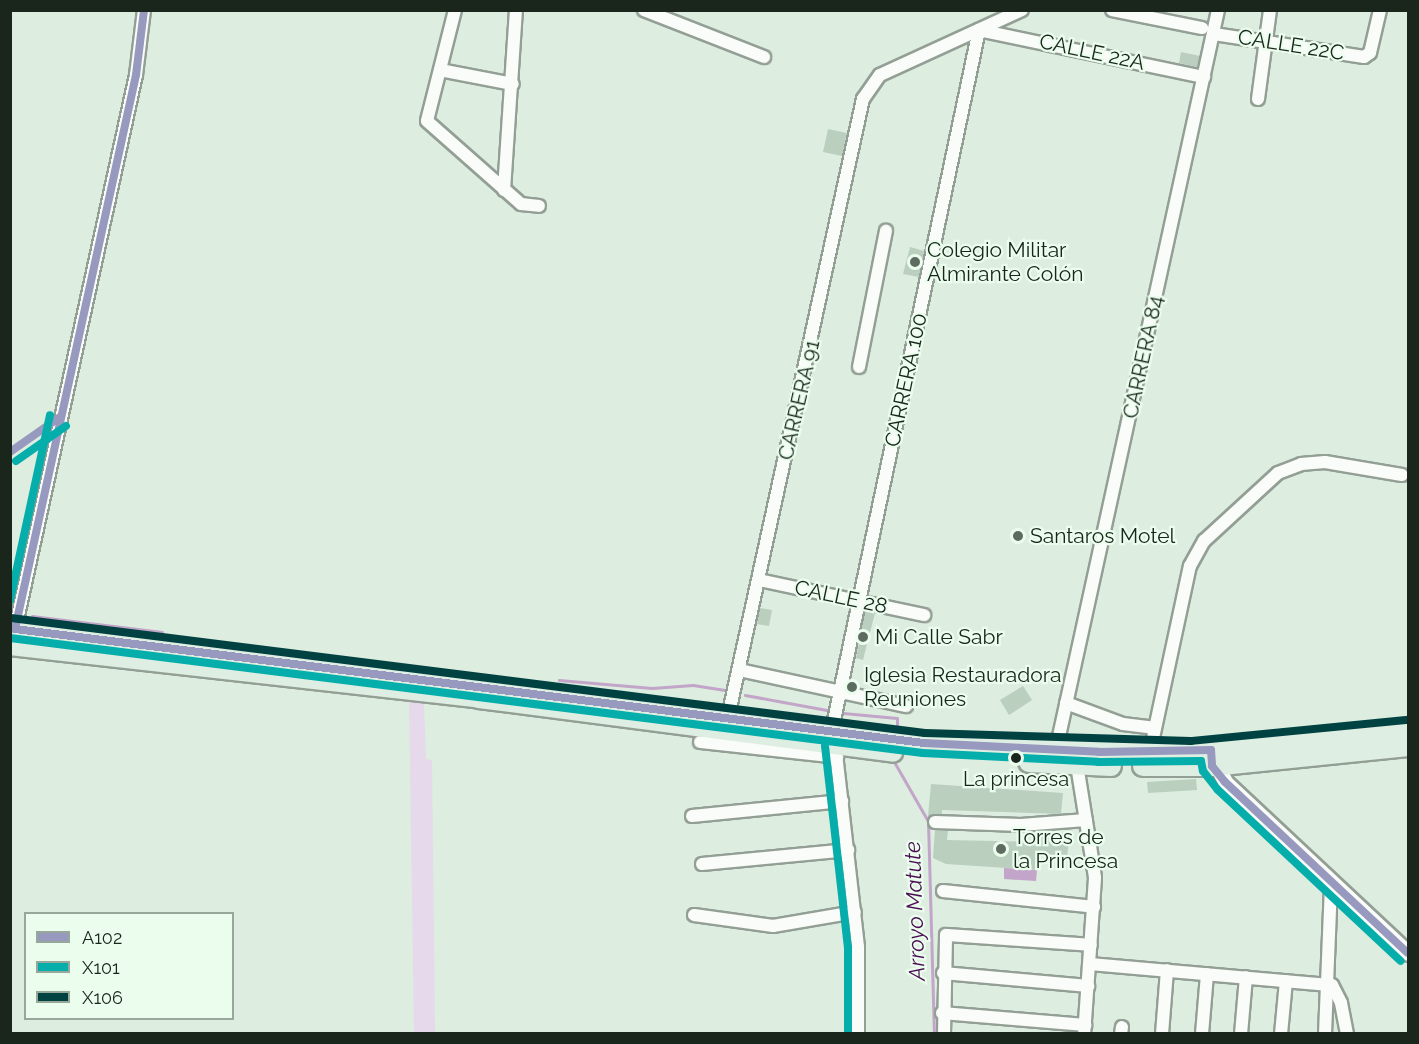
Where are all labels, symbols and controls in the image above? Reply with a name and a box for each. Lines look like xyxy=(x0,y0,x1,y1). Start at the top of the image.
street label: CALLE 22C xyxy=(1236,24,1346,66)
street label: CALLE 22A xyxy=(1037,29,1147,75)
place label: Colegio Militar Almirante Colón xyxy=(927,237,1084,287)
marker: Colegio Militar Almirante Colón xyxy=(908,255,922,269)
street label: CARRERA 84 xyxy=(1118,293,1168,421)
street label: CARRERA 100 xyxy=(879,311,933,449)
street label: CARRERA 91 xyxy=(773,337,825,463)
place label: Santaros Motel xyxy=(1030,523,1175,549)
marker: Santaros Motel xyxy=(1011,529,1025,543)
street label: CALLE 28 xyxy=(792,575,890,619)
place label: Mi Calle Sabr xyxy=(875,624,1003,650)
marker: Mi Calle Sabr xyxy=(856,630,870,644)
place label: Iglesia Restauradora Reuniones xyxy=(864,662,1061,712)
marker: Iglesia Restauradora Reuniones xyxy=(845,680,859,694)
marker: La princesa xyxy=(1010,752,1022,764)
place label: La princesa xyxy=(963,767,1069,791)
place label: Torres de la Princesa xyxy=(1013,824,1118,874)
water label: Arroyo Matute xyxy=(899,841,931,981)
marker: Torres de la Princesa xyxy=(994,842,1008,856)
legend xyxy=(24,912,234,1020)
text: A102 xyxy=(82,927,122,948)
text: X101 xyxy=(82,957,120,978)
text: X106 xyxy=(82,987,123,1008)

